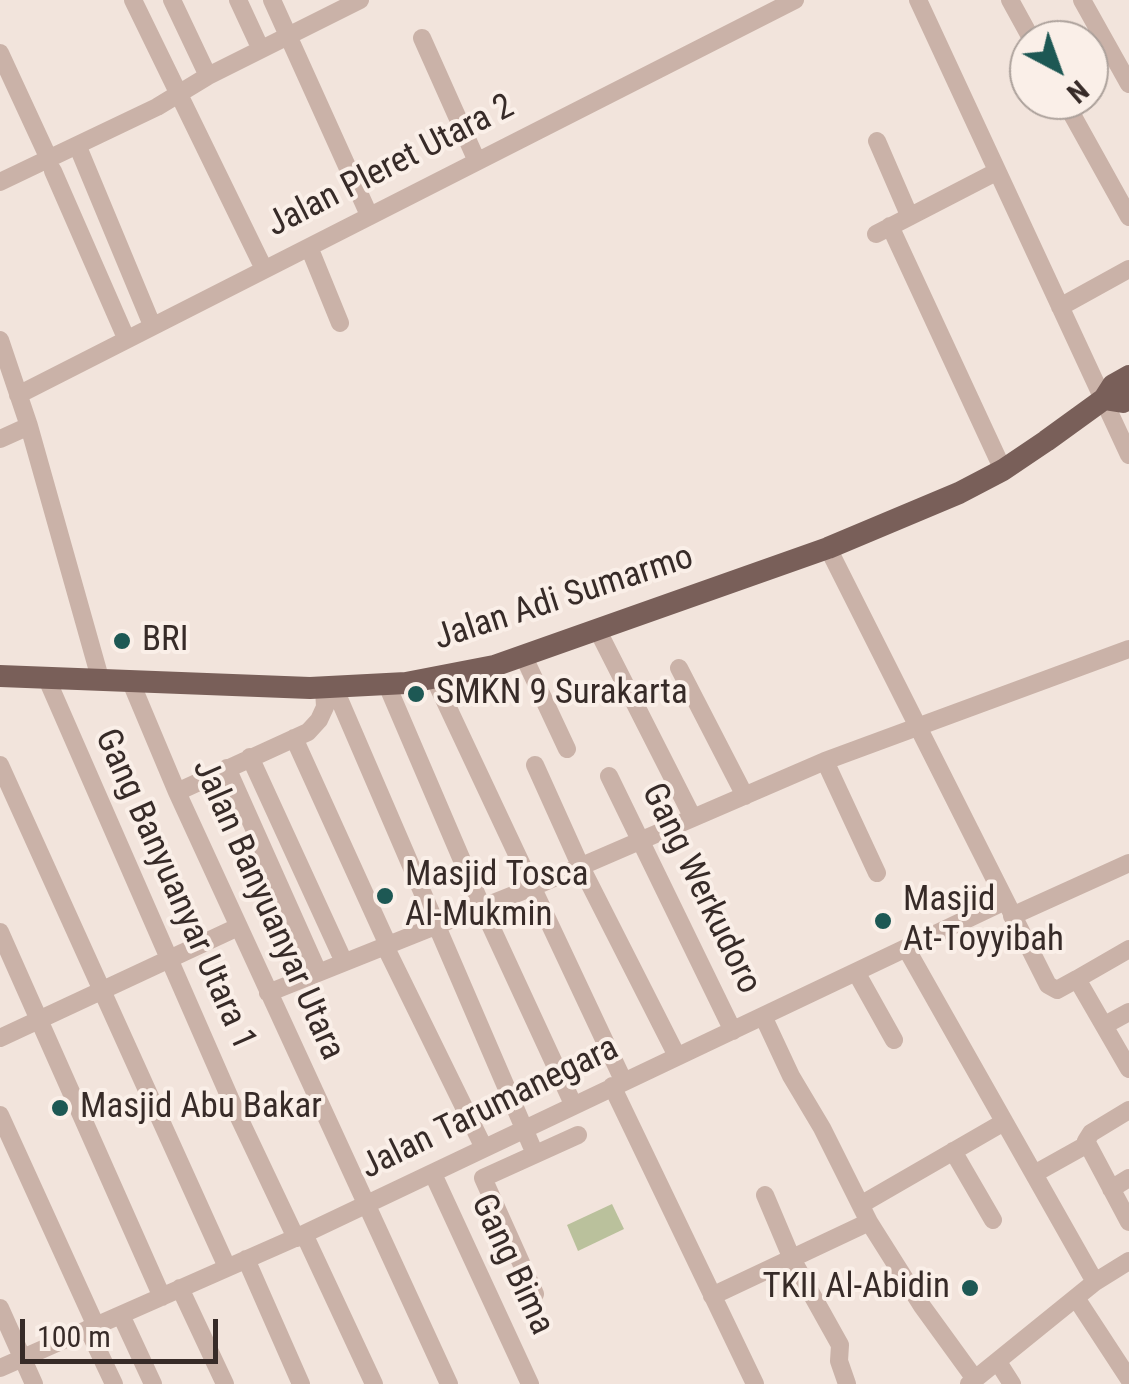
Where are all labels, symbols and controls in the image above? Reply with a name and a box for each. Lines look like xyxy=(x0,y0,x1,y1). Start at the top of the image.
north arrow xyxy=(1009,20,1109,120)
text: N xyxy=(1060,73,1095,110)
street label: Jalan Pleret Utara 2 xyxy=(261,87,521,247)
street label: Jalan Adi Sumarmo xyxy=(429,537,699,661)
place label: BRI xyxy=(142,620,188,662)
marker: BRI xyxy=(111,630,133,652)
place label: SMKN 9 Surakarta xyxy=(436,673,688,715)
marker: SMKN 9 Surakarta xyxy=(405,683,427,705)
street label: Gang Banyuanyar Utara 1 xyxy=(84,723,264,1057)
street label: Jalan Banyuanyar Utara xyxy=(182,753,352,1067)
street label: Gang Werkudoro xyxy=(631,777,769,1001)
place label: Masjid Tosca Al-Mukmin xyxy=(405,855,588,937)
place label: Masjid At-Toyyibah xyxy=(903,880,1064,962)
marker: Masjid Tosca Al-Mukmin xyxy=(374,885,396,907)
marker: Masjid At-Toyyibah xyxy=(872,910,894,932)
street label: Jalan Tarumanegara xyxy=(354,1028,626,1190)
place label: Masjid Abu Bakar xyxy=(80,1087,322,1129)
marker: Masjid Abu Bakar xyxy=(49,1097,71,1119)
street label: Gang Bima xyxy=(460,1188,562,1342)
place label: TKII Al-Abidin xyxy=(762,1267,950,1309)
marker: TKII Al-Abidin xyxy=(959,1277,981,1299)
scale bar xyxy=(25,1299,222,1361)
text: 100 m xyxy=(37,1319,111,1354)

